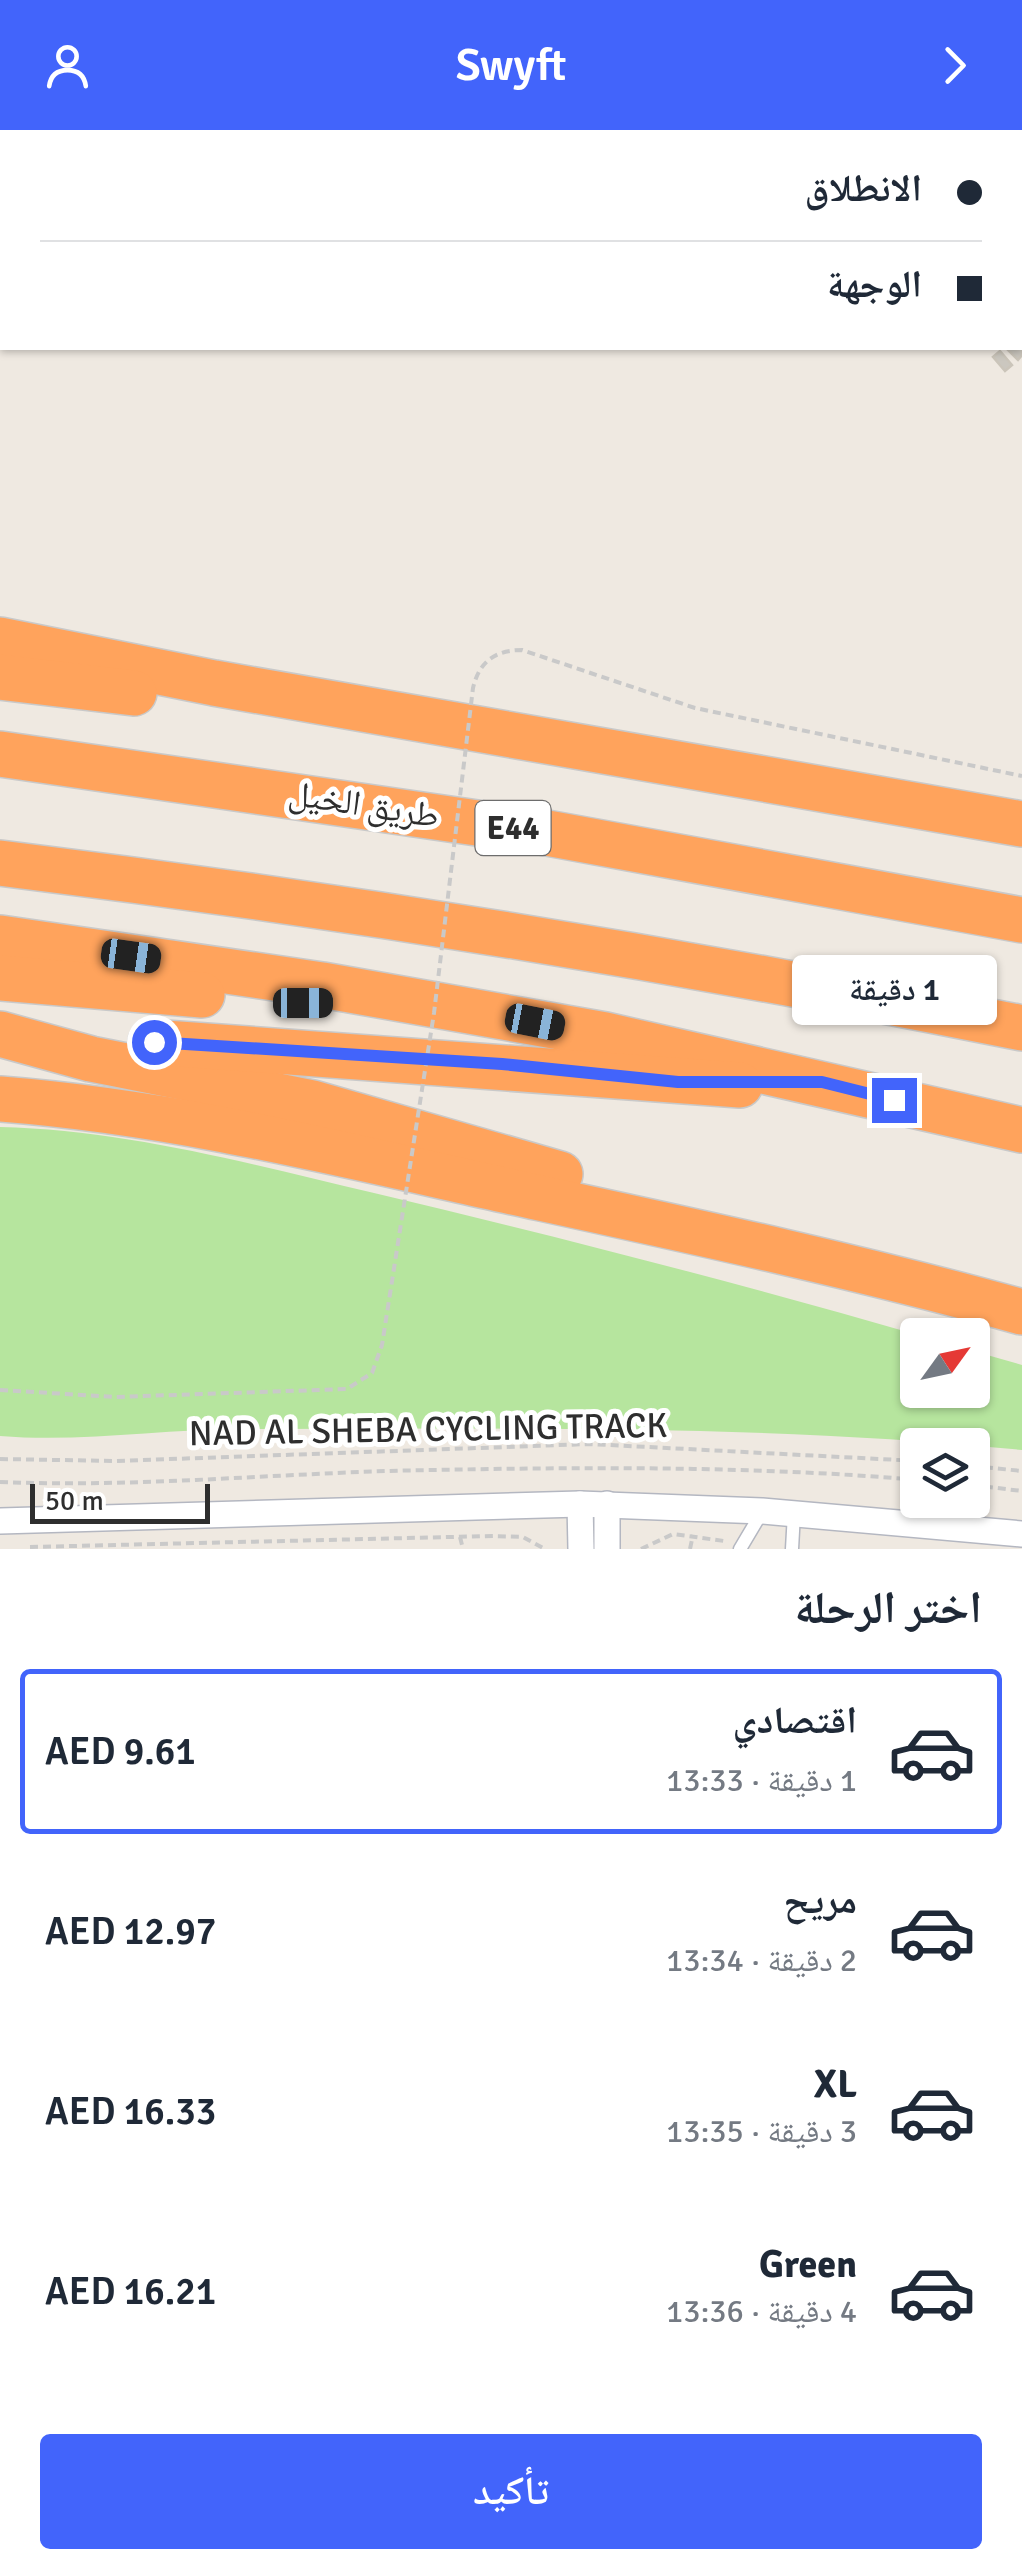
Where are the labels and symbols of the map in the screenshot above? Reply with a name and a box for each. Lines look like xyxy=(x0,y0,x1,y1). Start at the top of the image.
street label: طريق الخيل xyxy=(286,771,442,838)
road number: E44 xyxy=(476,801,550,855)
car xyxy=(99,937,163,975)
callout: 1 دقيقة xyxy=(792,955,996,1025)
car xyxy=(273,988,333,1018)
car xyxy=(503,1002,567,1042)
route start xyxy=(132,1020,177,1065)
route end xyxy=(872,1078,917,1123)
north arrow xyxy=(900,1318,990,1408)
street label: NAD AL SHEBA CYCLING TRACK xyxy=(188,1404,668,1455)
scale bar xyxy=(30,1479,210,1523)

